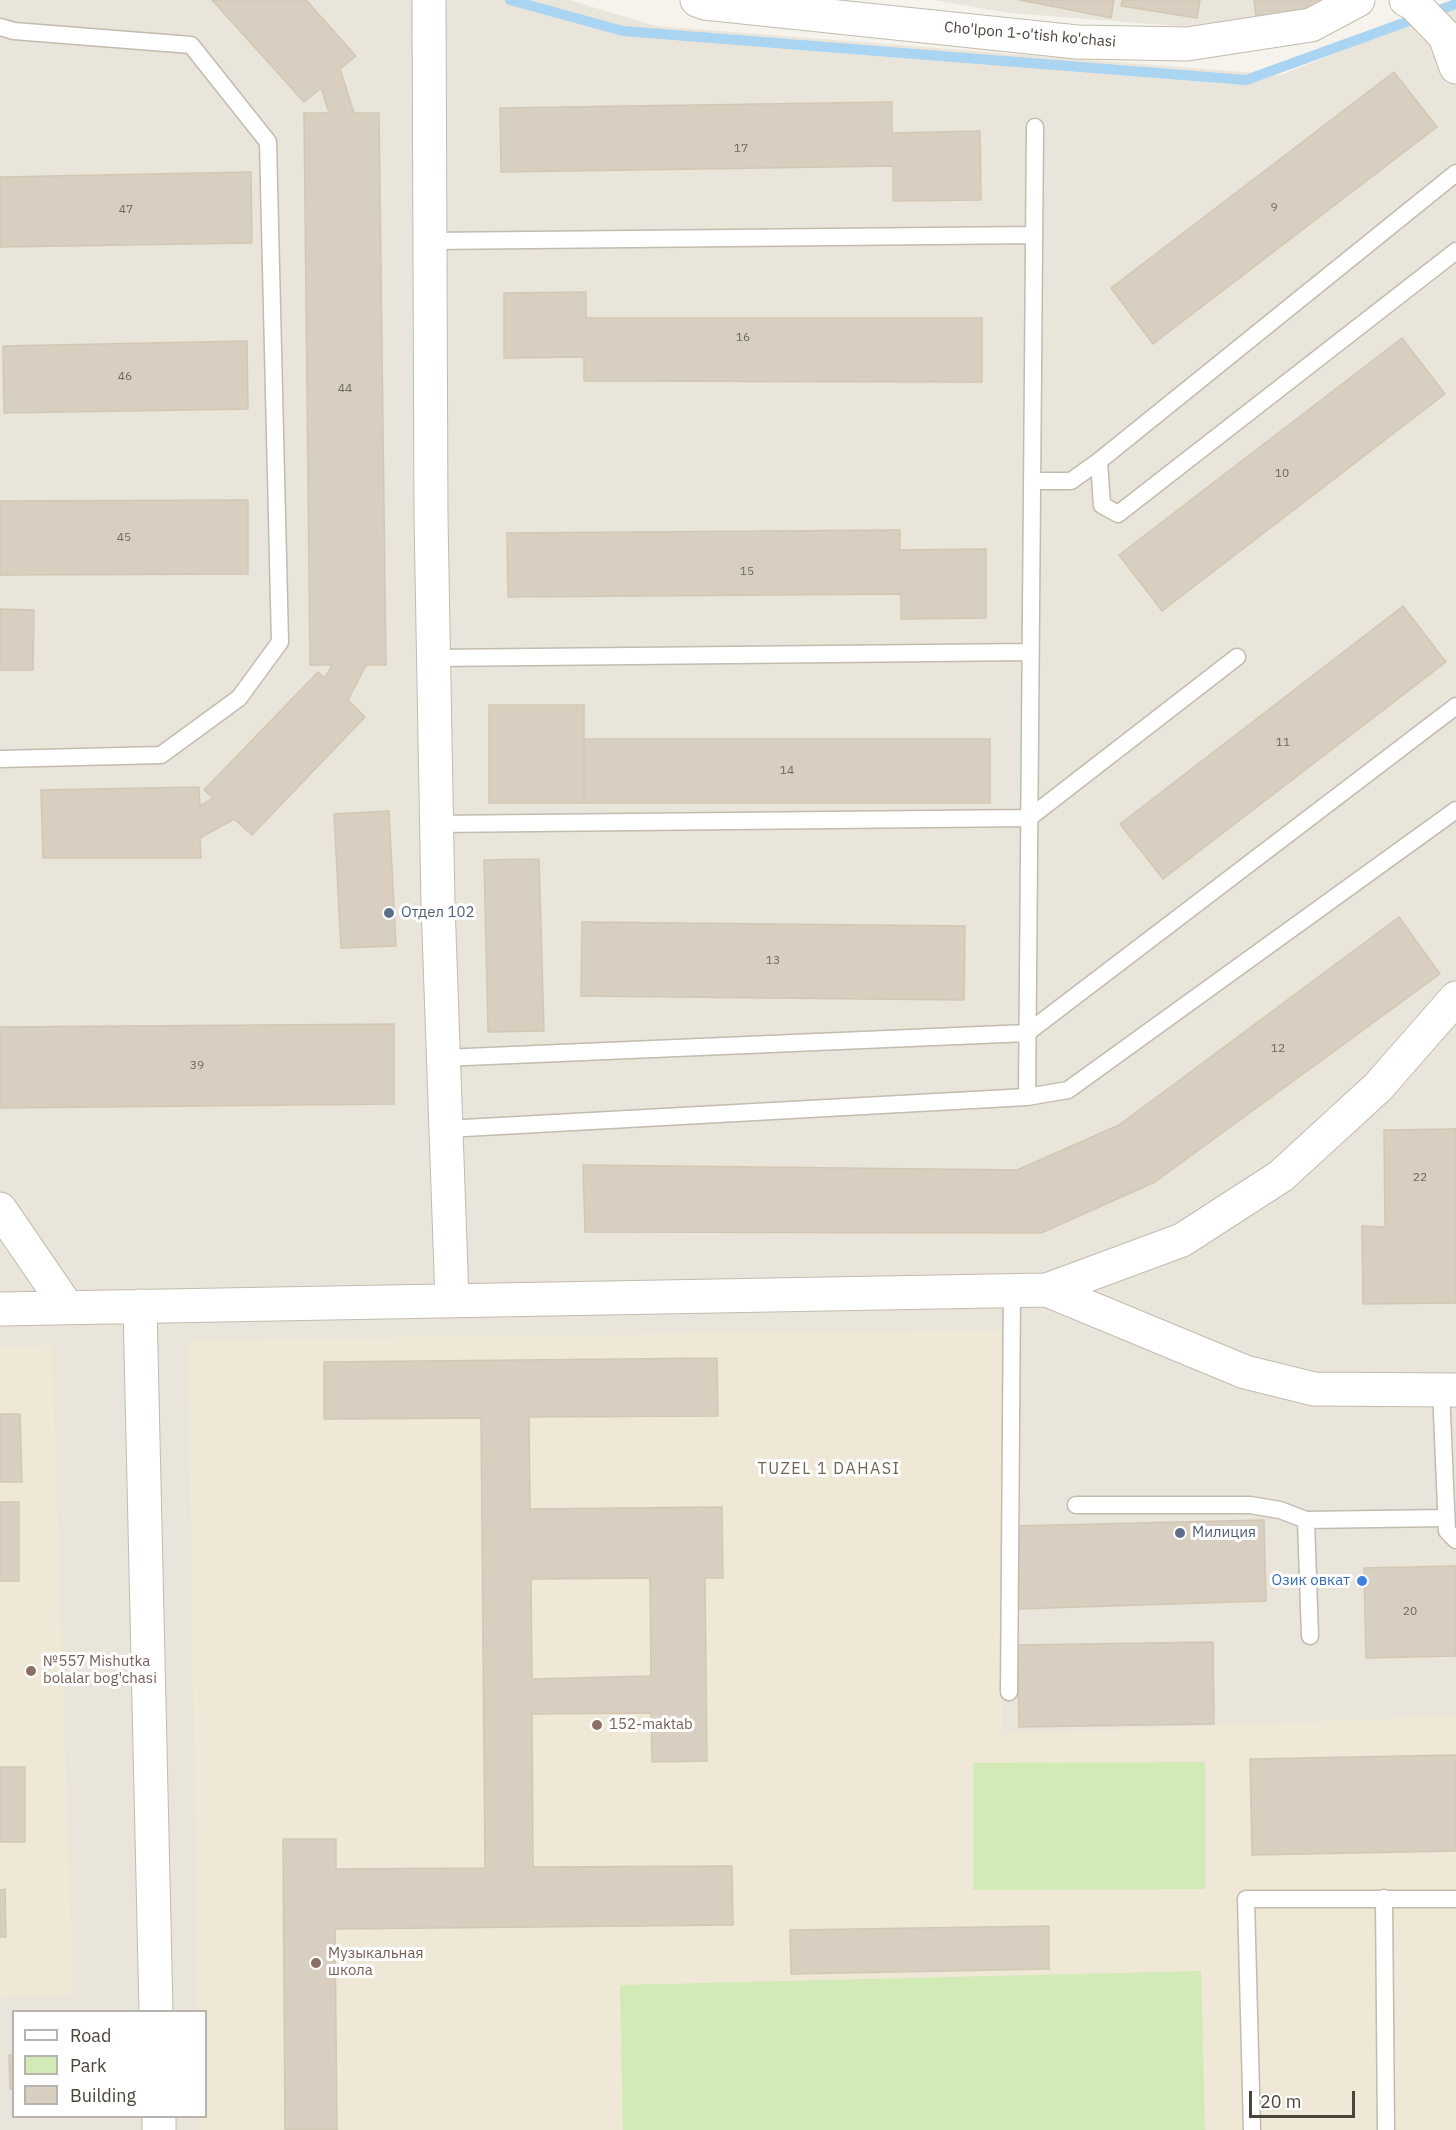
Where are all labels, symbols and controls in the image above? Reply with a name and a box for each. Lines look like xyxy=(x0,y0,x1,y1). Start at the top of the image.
street label: Cho'lpon 1-o'tish ko'chasi xyxy=(943,19,1117,51)
house number: 17 xyxy=(734,142,748,156)
house number: 9 xyxy=(1270,201,1278,215)
house number: 47 xyxy=(119,203,133,217)
house number: 16 xyxy=(736,331,750,345)
house number: 46 xyxy=(118,370,132,384)
house number: 44 xyxy=(338,382,352,396)
house number: 10 xyxy=(1275,467,1289,481)
house number: 45 xyxy=(117,531,131,545)
house number: 15 xyxy=(740,565,754,579)
house number: 11 xyxy=(1276,736,1290,750)
house number: 14 xyxy=(780,764,794,778)
place label: Отдел 102 xyxy=(401,904,475,922)
marker: Отдел 102 xyxy=(382,906,396,920)
house number: 13 xyxy=(766,954,780,968)
house number: 12 xyxy=(1271,1042,1285,1056)
house number: 39 xyxy=(190,1059,204,1073)
house number: 22 xyxy=(1413,1171,1427,1185)
district label: TUZEL 1 DAHASI xyxy=(758,1459,900,1479)
place label: Милиция xyxy=(1192,1524,1256,1542)
marker: Милиция xyxy=(1173,1526,1187,1540)
place label: Озик овкат xyxy=(1272,1572,1350,1590)
marker: Озик овкат xyxy=(1355,1574,1369,1588)
house number: 20 xyxy=(1403,1605,1417,1619)
place label: №557 Mishutka bolalar bog'chasi xyxy=(43,1653,157,1688)
marker: №557 Mishutka bolalar bog'chasi xyxy=(24,1664,38,1678)
place label: 152-maktab xyxy=(609,1716,693,1734)
marker: 152-maktab xyxy=(590,1718,604,1732)
place label: Музыкальная школа xyxy=(328,1945,423,1980)
marker: Музыкальная школа xyxy=(309,1956,323,1970)
legend xyxy=(12,2010,207,2118)
text: Road xyxy=(70,2024,111,2047)
text: Park xyxy=(70,2054,106,2077)
scale bar xyxy=(1252,2079,1358,2117)
text: Building xyxy=(70,2084,136,2107)
text: 20 m xyxy=(1260,2090,1302,2113)

